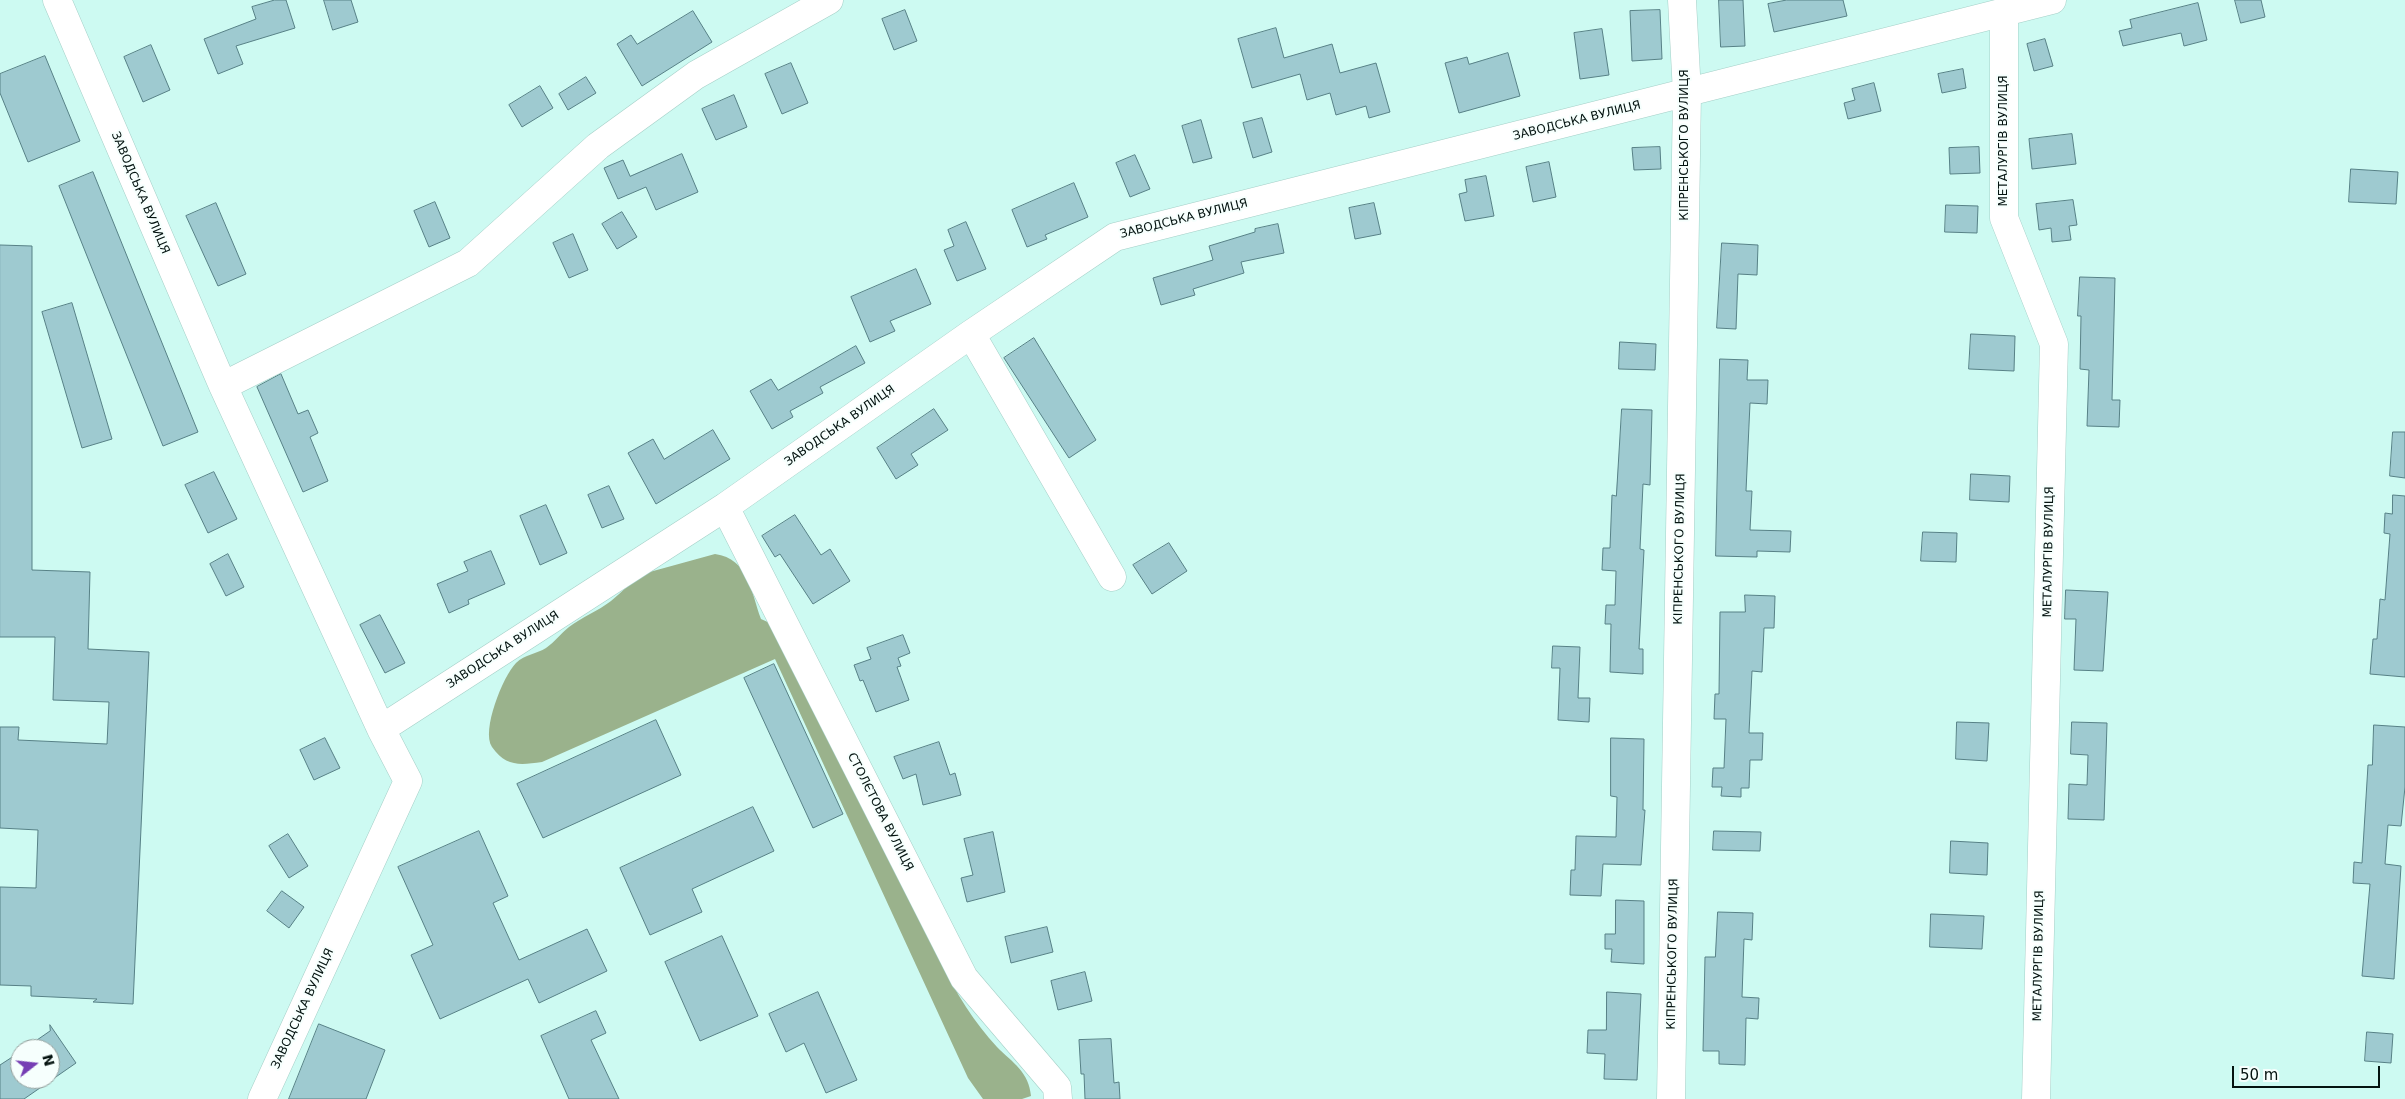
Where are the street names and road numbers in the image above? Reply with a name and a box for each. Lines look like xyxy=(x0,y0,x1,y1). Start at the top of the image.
street label: КІПРЕНСЬКОГО ВУЛИЦЯ xyxy=(1678,69,1692,221)
street label: МЕТАЛУРГІВ ВУЛИЦЯ xyxy=(1997,75,2011,207)
street label: ЗАВОДСЬКА ВУЛИЦЯ xyxy=(1512,98,1642,144)
street label: ЗАВОДСЬКА ВУЛИЦЯ xyxy=(108,130,172,256)
street label: ЗАВОДСЬКА ВУЛИЦЯ xyxy=(1119,196,1249,242)
street label: ЗАВОДСЬКА ВУЛИЦЯ xyxy=(782,382,898,470)
street label: КІПРЕНСЬКОГО ВУЛИЦЯ xyxy=(1671,473,1689,625)
street label: МЕТАЛУРГІВ ВУЛИЦЯ xyxy=(2041,486,2057,618)
street label: ЗАВОДСЬКА ВУЛИЦЯ xyxy=(444,608,562,692)
street label: СТОЛЄТОВА ВУЛИЦЯ xyxy=(844,750,916,874)
street label: КІПРЕНСЬКОГО ВУЛИЦЯ xyxy=(1664,878,1682,1030)
street label: МЕТАЛУРГІВ ВУЛИЦЯ xyxy=(2031,890,2047,1022)
street label: ЗАВОДСЬКА ВУЛИЦЯ xyxy=(269,946,337,1072)

